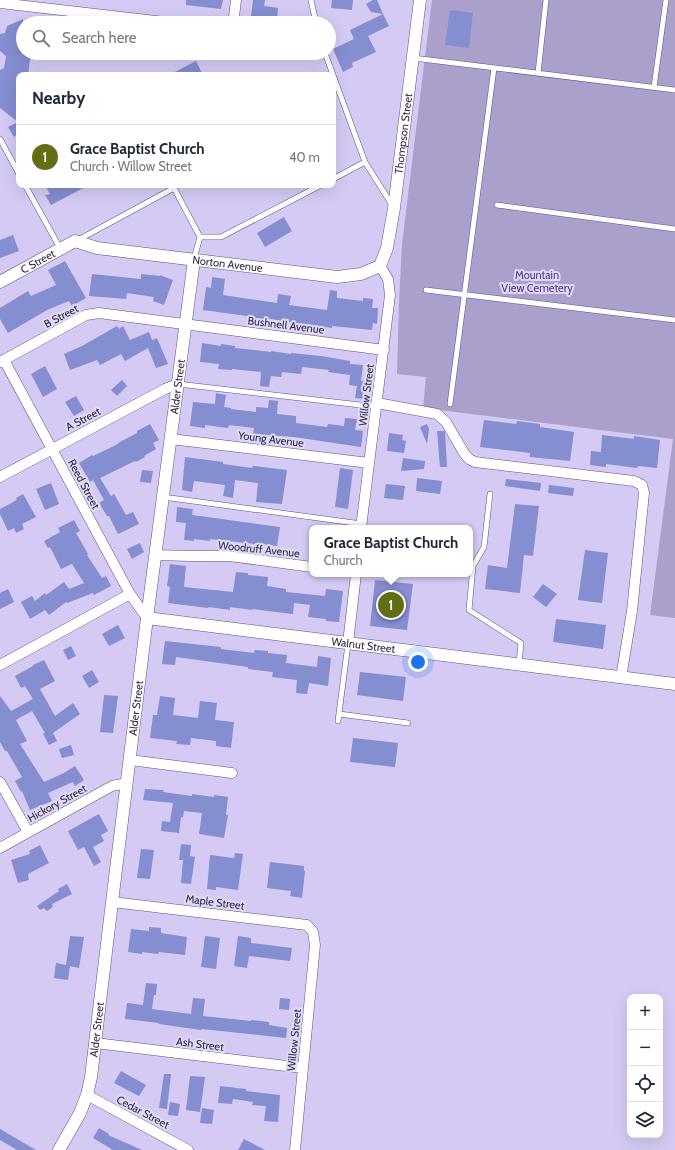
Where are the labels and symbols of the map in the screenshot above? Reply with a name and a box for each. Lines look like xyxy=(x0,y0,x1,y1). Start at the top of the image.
street label: Thompson Street xyxy=(391,92,415,175)
street label: C Street xyxy=(18,246,58,277)
street label: Norton Avenue xyxy=(192,253,264,275)
park label: Mountain View Cemetery xyxy=(501,268,573,295)
street label: B Street xyxy=(41,301,81,331)
street label: Bushnell Avenue xyxy=(247,313,325,337)
street label: Alder Street xyxy=(167,358,188,415)
street label: Willow Street xyxy=(355,363,377,427)
street label: A Street xyxy=(63,404,103,434)
street label: Young Avenue xyxy=(236,428,305,450)
street label: Reed Street xyxy=(65,457,103,512)
street label: Woodruff Avenue xyxy=(217,538,301,560)
pin: 1 xyxy=(378,590,404,620)
street label: Walnut Street xyxy=(331,634,396,656)
your location xyxy=(408,652,428,672)
street label: Alder Street xyxy=(126,679,146,736)
street label: Hickory Street xyxy=(25,781,89,825)
street label: Maple Street xyxy=(185,891,246,913)
street label: Alder Street xyxy=(86,1001,107,1058)
street label: Willow Street xyxy=(284,1008,304,1072)
street label: Ash Street xyxy=(175,1034,225,1054)
street label: Cedar Street xyxy=(114,1092,172,1132)

